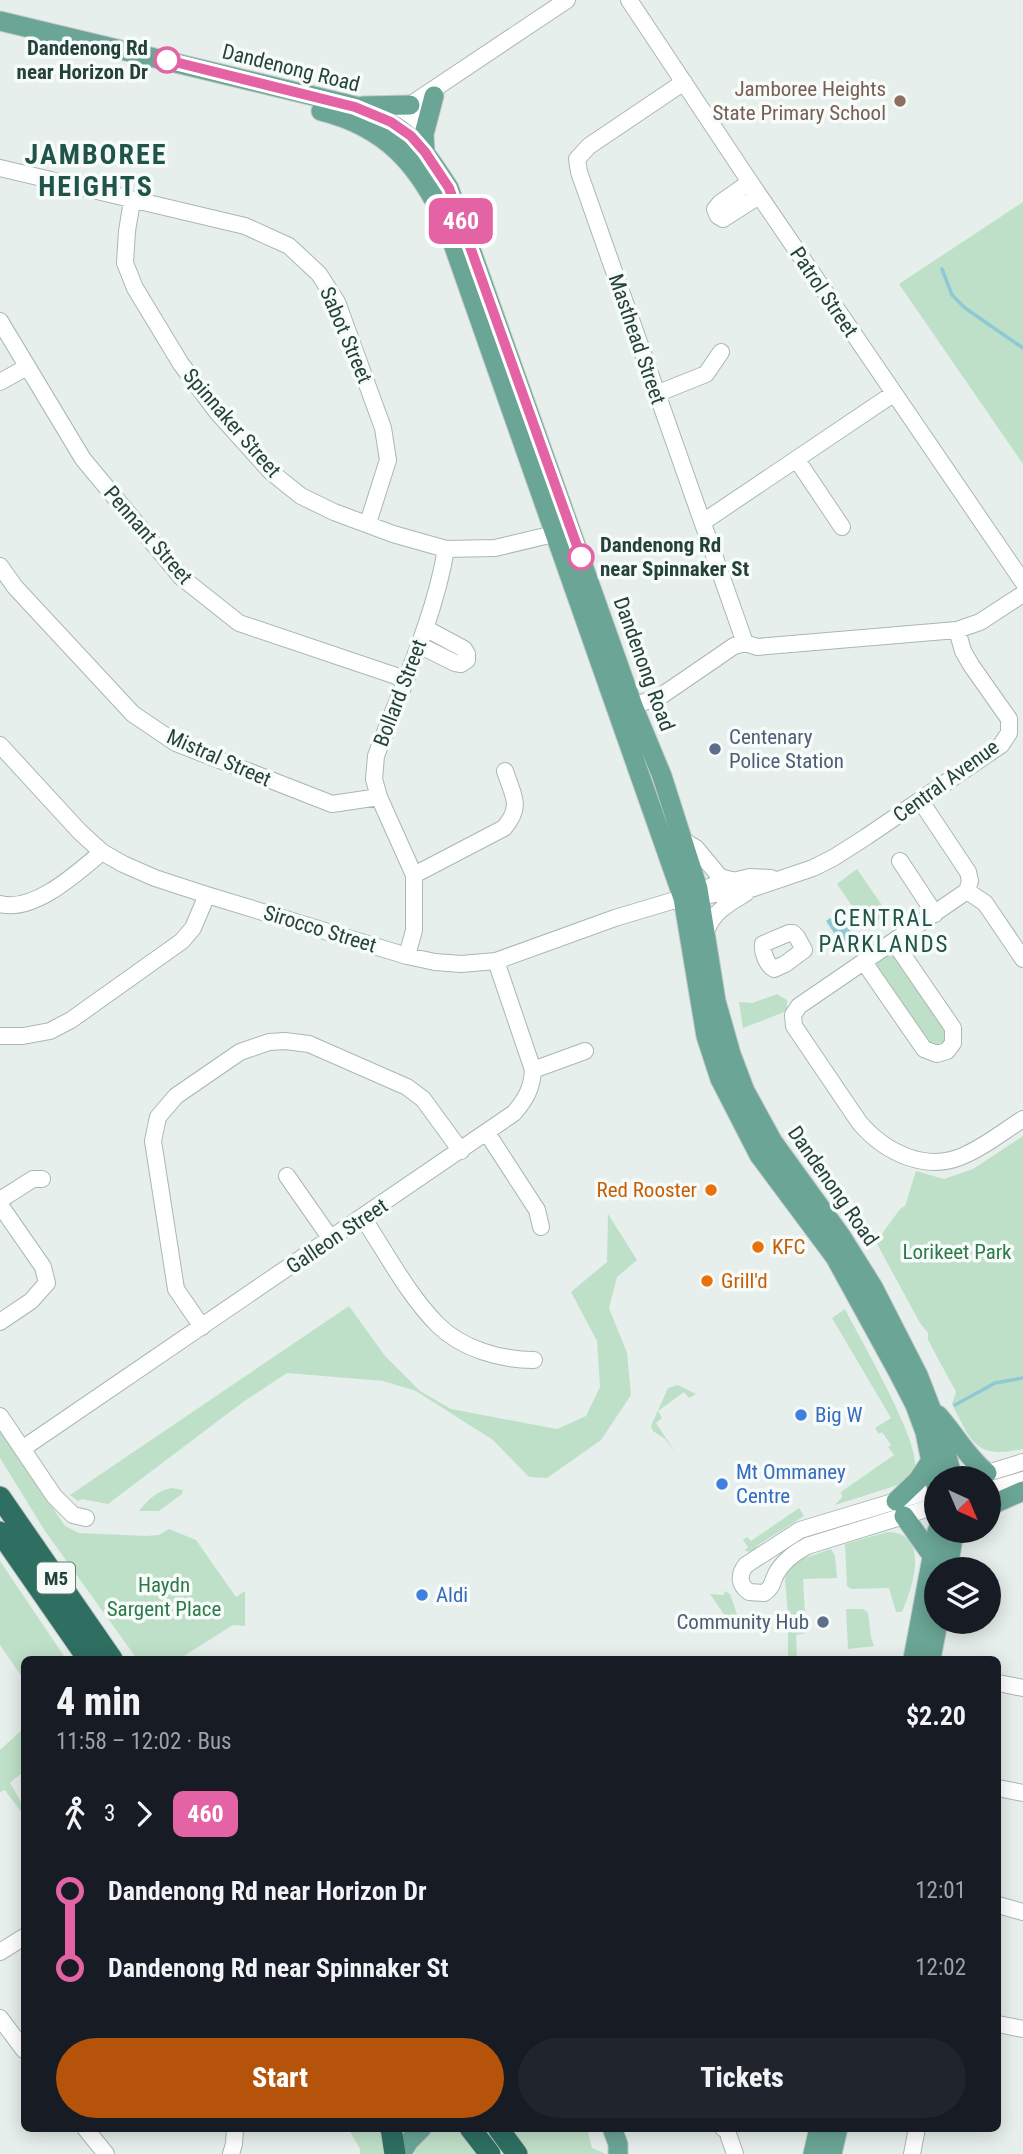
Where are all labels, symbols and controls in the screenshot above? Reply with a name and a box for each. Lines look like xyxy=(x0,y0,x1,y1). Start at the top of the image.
place label: Dandenong Rd near Horizon Dr xyxy=(17,36,148,84)
street label: Dandenong Road xyxy=(220,39,362,97)
marker: Dandenong Rd near Horizon Dr xyxy=(154,47,180,73)
place label: Jamboree Heights State Primary School xyxy=(712,77,886,125)
marker: Jamboree Heights State Primary School xyxy=(892,93,908,109)
district label: JAMBOREE HEIGHTS xyxy=(25,138,167,203)
line badge: 460 xyxy=(421,198,501,244)
text: 460 xyxy=(443,207,479,235)
street label: Patrol Street xyxy=(785,242,863,342)
street label: Masthead Street xyxy=(603,271,671,407)
street label: Sabot Street xyxy=(315,283,377,387)
street label: Spinnaker Street xyxy=(178,364,286,482)
street label: Pennant Street xyxy=(99,481,197,589)
place label: Dandenong Rd near Spinnaker St xyxy=(600,533,749,581)
marker: Dandenong Rd near Spinnaker St xyxy=(568,544,594,570)
street label: Dandenong Road xyxy=(609,594,679,734)
street label: Bollard Street xyxy=(369,636,431,750)
street label: Mistral Street xyxy=(163,724,275,792)
place label: Centenary Police Station xyxy=(729,725,844,773)
street label: Central Avenue xyxy=(889,735,1003,827)
marker: Centenary Police Station xyxy=(707,741,723,757)
street label: Sirocco Street xyxy=(261,901,379,957)
district label: CENTRAL PARKLANDS xyxy=(819,905,949,958)
street label: Dandenong Road xyxy=(783,1121,883,1251)
place label: Red Rooster xyxy=(597,1178,697,1202)
marker: Red Rooster xyxy=(703,1182,719,1198)
street label: Galleon Street xyxy=(282,1193,392,1279)
place label: KFC xyxy=(772,1235,805,1259)
marker: KFC xyxy=(750,1239,766,1255)
park label: Lorikeet Park xyxy=(902,1240,1012,1264)
place label: Grill'd xyxy=(721,1269,768,1293)
marker: Grill'd xyxy=(699,1273,715,1289)
place label: Big W xyxy=(815,1403,862,1427)
marker: Big W xyxy=(793,1407,809,1423)
place label: Mt Ommaney Centre xyxy=(736,1460,846,1508)
north arrow xyxy=(924,1466,1001,1544)
map controls xyxy=(924,1466,1001,1634)
marker: Mt Ommaney Centre xyxy=(714,1476,730,1492)
button: layers xyxy=(924,1557,1001,1634)
road number: M5 xyxy=(37,1562,75,1594)
park label: Haydn Sargent Place xyxy=(107,1573,221,1621)
place label: Aldi xyxy=(436,1583,468,1607)
marker: Aldi xyxy=(414,1587,430,1603)
place label: Community Hub xyxy=(676,1610,809,1634)
marker: Community Hub xyxy=(815,1614,831,1630)
text: 4 min xyxy=(56,1680,141,1724)
text: $2.20 xyxy=(906,1701,966,1731)
text: 11:58 – 12:02 · Bus xyxy=(56,1728,232,1755)
icon: walk xyxy=(56,1795,94,1833)
icon: forward xyxy=(125,1795,163,1833)
text: 3 xyxy=(104,1800,115,1827)
text: 460 xyxy=(187,1800,224,1828)
text: Dandenong Rd near Horizon Dr xyxy=(108,1876,427,1906)
text: 12:01 xyxy=(915,1877,966,1904)
text: Dandenong Rd near Spinnaker St xyxy=(108,1953,449,1983)
text: 12:02 xyxy=(915,1954,966,1981)
button: Start xyxy=(56,2038,504,2118)
button: Tickets xyxy=(518,2038,966,2118)

